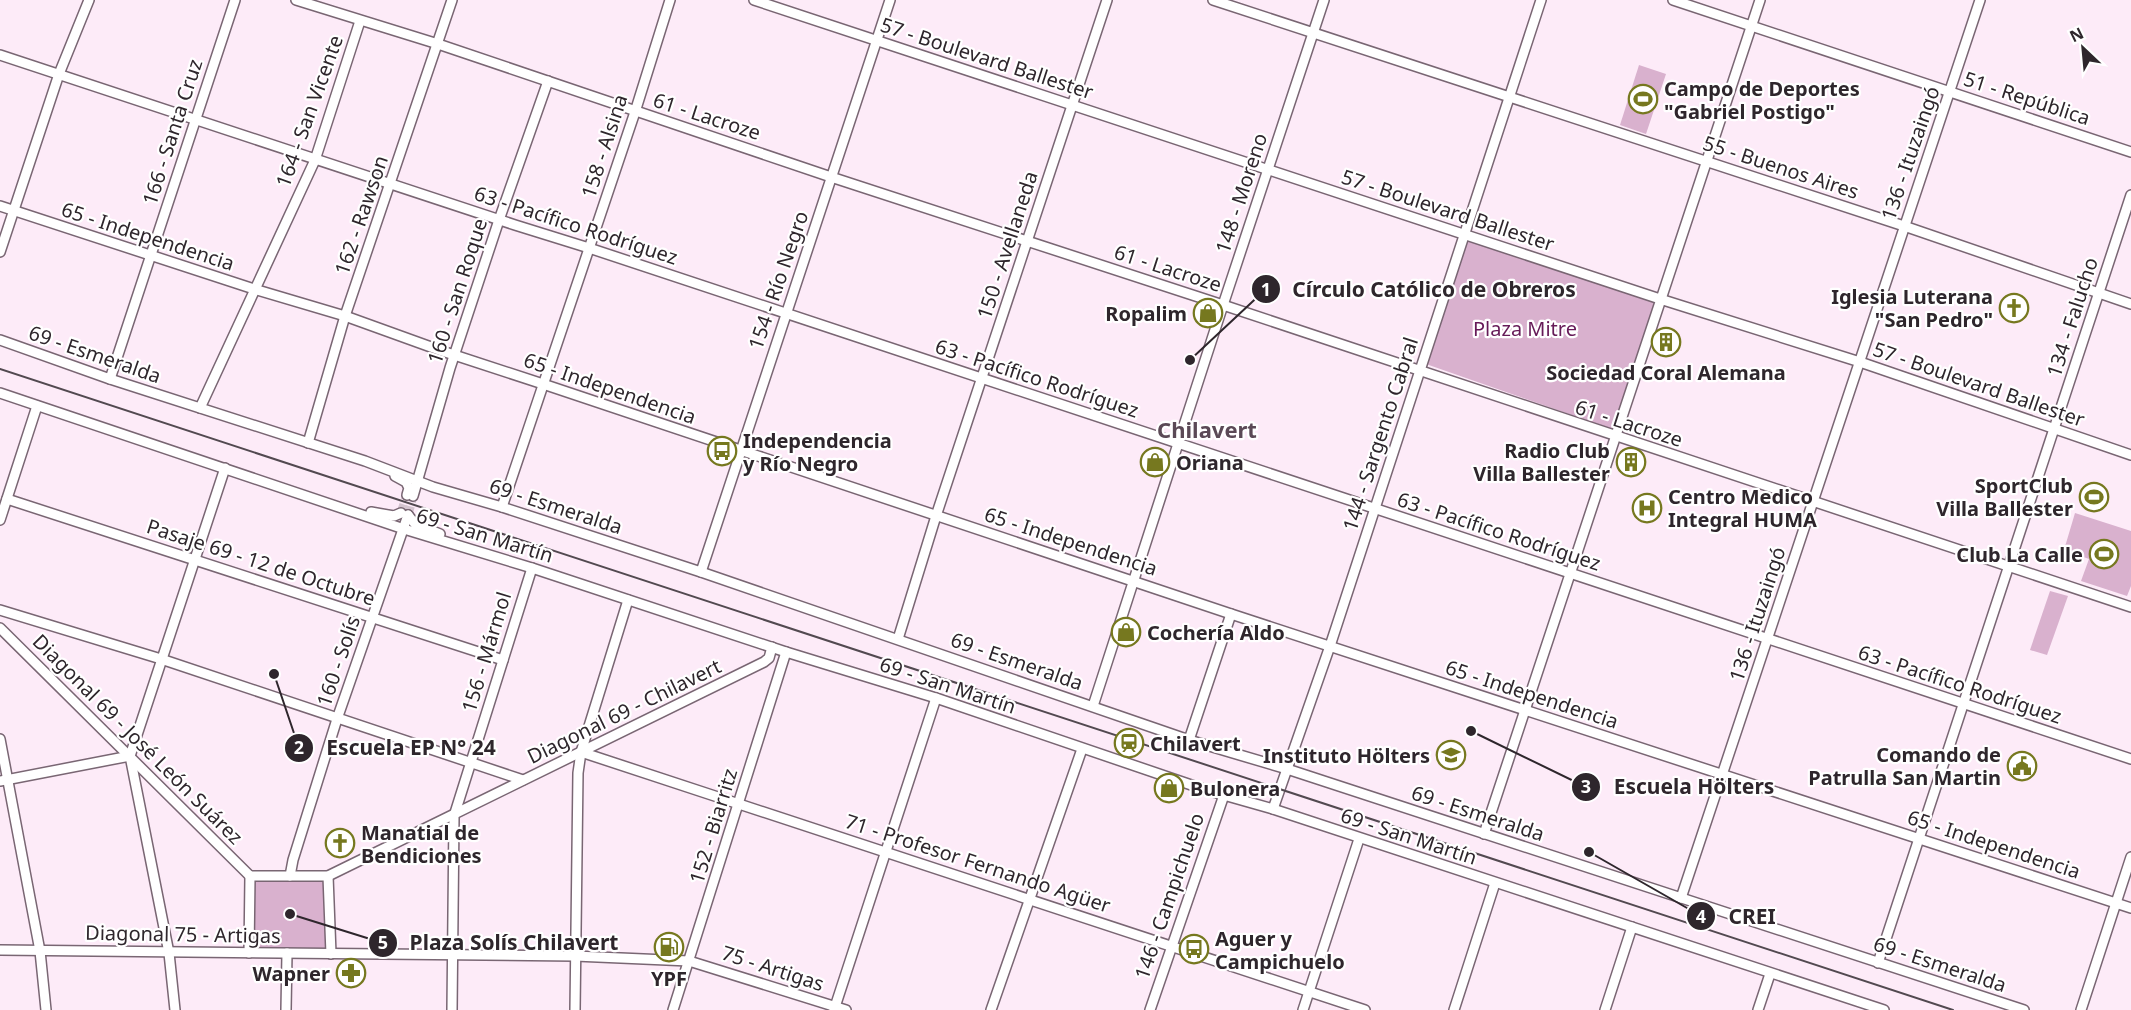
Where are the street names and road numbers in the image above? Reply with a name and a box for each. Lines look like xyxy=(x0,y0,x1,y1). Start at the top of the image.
street label: 57 - Boulevard Ballester xyxy=(877,11,1097,105)
street label: 164 - San Vicente xyxy=(269,31,349,191)
street label: 166 - Santa Cruz xyxy=(136,56,208,208)
street label: 51 - República xyxy=(1960,65,2094,131)
street label: 136 - Ituzaingó xyxy=(1874,82,1946,224)
street label: 61 - Lacroze xyxy=(650,86,764,146)
street label: 158 - Alsina xyxy=(575,91,633,201)
street label: 148 - Moreno xyxy=(1209,129,1273,257)
street label: 55 - Buenos Aires xyxy=(1700,129,1862,205)
street label: 162 - Rawson xyxy=(328,152,394,278)
street label: 57 - Boulevard Ballester xyxy=(1338,163,1558,257)
street label: 150 - Avellaneda xyxy=(970,168,1044,322)
street label: 63 - Pacífico Rodríguez xyxy=(471,179,681,271)
street label: 65 - Independencia xyxy=(58,195,238,277)
street label: 154 - Río Negro xyxy=(742,207,814,353)
street label: 160 - San Roque xyxy=(421,215,493,367)
street label: 61 - Lacroze xyxy=(1111,238,1225,298)
street label: 134 - Falucho xyxy=(2040,254,2104,380)
street label: 69 - Esmeralda xyxy=(25,319,165,389)
street label: 63 - Pacífico Rodríguez xyxy=(932,332,1142,424)
street label: 144 - Sargento Cabral xyxy=(1336,334,1424,534)
street label: 57 - Boulevard Ballester xyxy=(1870,335,2088,433)
street label: 65 - Independencia xyxy=(520,346,700,430)
street label: 61 - Lacroze xyxy=(1572,393,1686,453)
street label: 69 - Esmeralda xyxy=(486,472,626,540)
street label: 63 - Pacífico Rodríguez xyxy=(1394,485,1604,577)
street label: 65 - Independencia xyxy=(981,500,1161,582)
street label: 69 - San Martín xyxy=(413,501,557,569)
street label: Pasaje 69 - 12 de Octubre xyxy=(143,512,379,612)
street label: 136 - Ituzaingó xyxy=(1723,543,1791,685)
street label: 156 - Mármol xyxy=(455,588,517,716)
street label: 160 - Solís xyxy=(310,612,366,710)
street label: 69 - Esmeralda xyxy=(947,626,1087,696)
street label: Diagonal 69 - José León Suárez xyxy=(27,628,249,850)
street label: 63 - Pacífico Rodríguez xyxy=(1855,638,2065,730)
street label: 69 - San Martín xyxy=(876,650,1020,720)
street label: Diagonal 69 - Chilavert xyxy=(523,652,725,770)
street label: 65 - Independencia xyxy=(1442,653,1622,735)
street label: 152 - Biarritz xyxy=(683,765,743,887)
street label: 69 - Esmeralda xyxy=(1408,779,1548,847)
street label: 69 - San Martín xyxy=(1337,801,1481,871)
street label: 65 - Independencia xyxy=(1904,803,2084,885)
street label: 71 - Profesor Fernando Agüer xyxy=(842,807,1114,919)
street label: 146 - Campichuelo xyxy=(1128,809,1210,983)
street label: Diagonal 75 - Artigas xyxy=(85,919,281,949)
street label: 69 - Esmeralda xyxy=(1870,930,2010,998)
street label: 75 - Artigas xyxy=(718,939,828,997)

